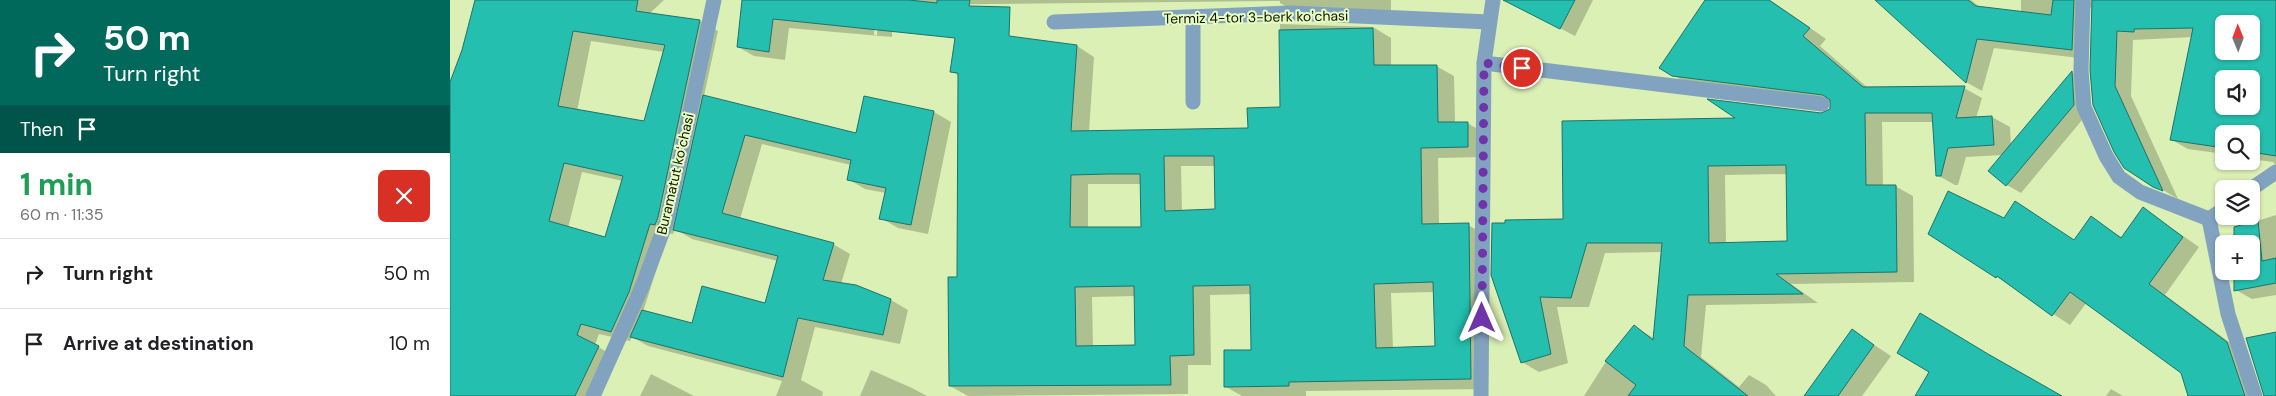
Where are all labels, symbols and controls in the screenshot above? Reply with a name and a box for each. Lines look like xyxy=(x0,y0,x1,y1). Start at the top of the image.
street label: Termiz 4-tor 3-berk koʼchasi xyxy=(1163,6,1349,28)
text: 50 m xyxy=(103,15,191,61)
north arrow xyxy=(2215,15,2260,60)
map controls xyxy=(2215,15,2260,280)
icon: right xyxy=(20,20,85,85)
pin xyxy=(1501,47,1543,89)
icon: arrive xyxy=(1508,54,1536,82)
text: Turn right xyxy=(103,59,200,88)
button: sound xyxy=(2215,70,2260,115)
street label: Buramatut koʻchasi xyxy=(652,112,698,236)
icon: arrive xyxy=(73,115,101,143)
text: Then xyxy=(20,117,63,142)
button: search xyxy=(2215,125,2260,170)
text: 1 min xyxy=(20,165,93,204)
button: close xyxy=(378,170,430,222)
button: layers xyxy=(2215,180,2260,225)
text: 60 m · 11:35 xyxy=(20,204,104,225)
button: + xyxy=(2215,235,2260,280)
icon: right xyxy=(20,260,48,288)
text: Turn right xyxy=(63,261,153,286)
text: 50 m xyxy=(383,261,430,286)
position arrow xyxy=(1455,291,1507,343)
icon: arrive xyxy=(20,330,48,358)
text: Arrive at destination xyxy=(63,331,254,356)
text: 10 m xyxy=(389,331,430,356)

